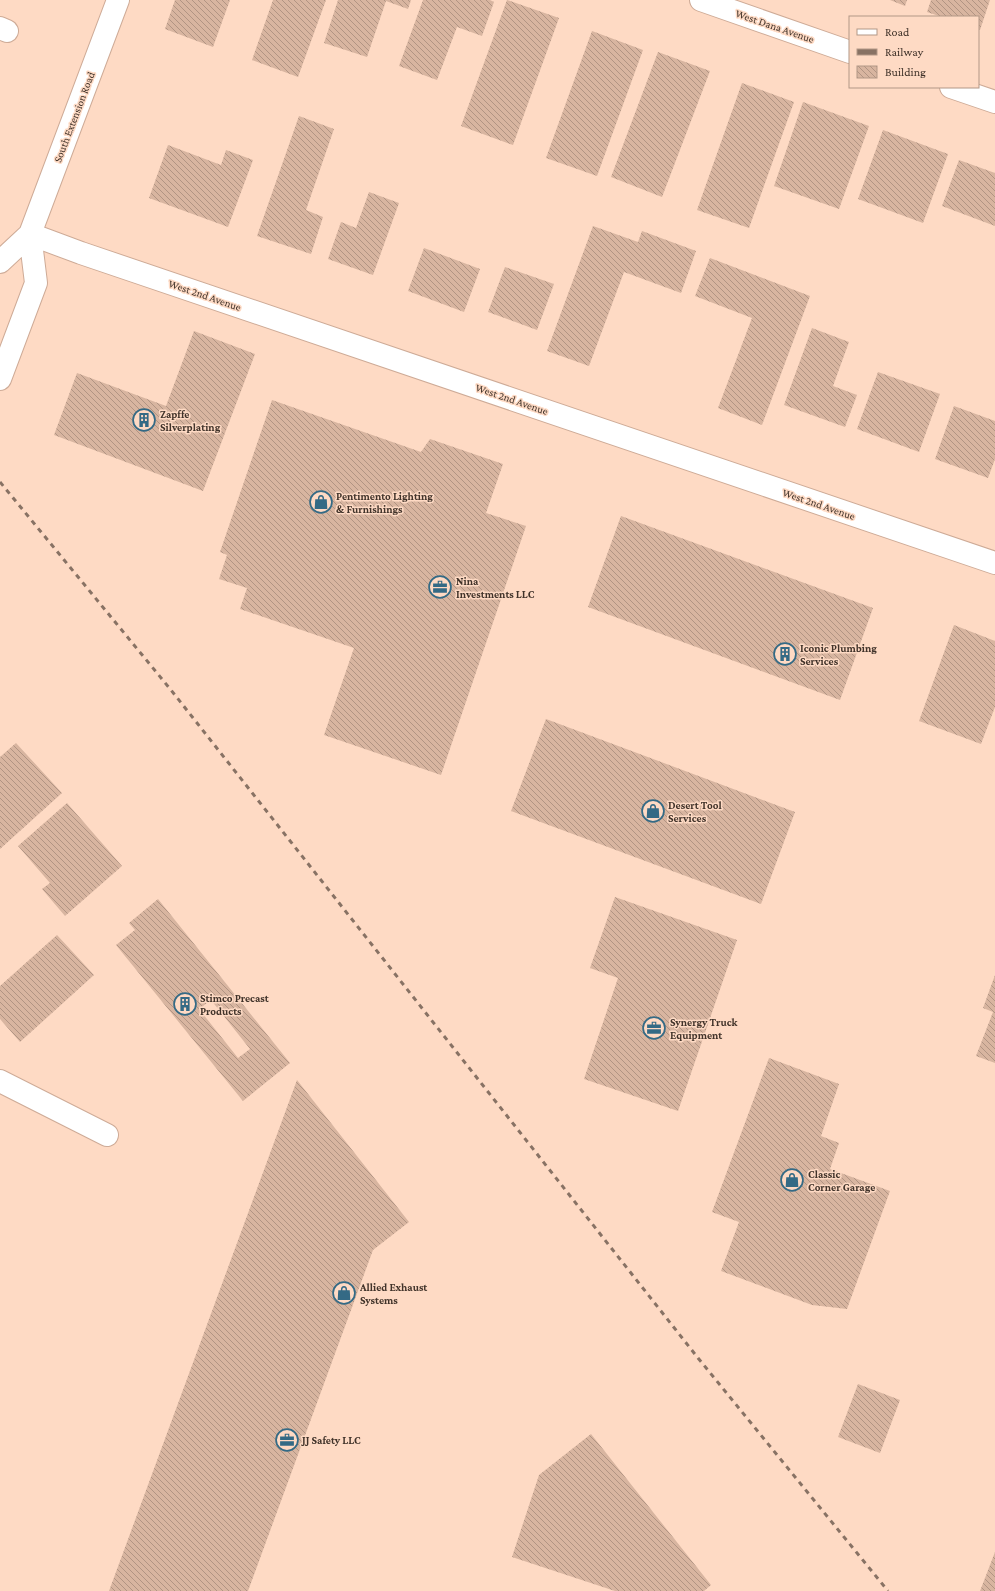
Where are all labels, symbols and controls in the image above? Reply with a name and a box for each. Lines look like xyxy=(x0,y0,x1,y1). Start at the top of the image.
street label: West Dana Avenue xyxy=(734,7,816,45)
legend xyxy=(849,16,979,88)
text: Road xyxy=(885,25,910,39)
text: Railway xyxy=(885,45,924,59)
text: Building xyxy=(885,65,926,79)
street label: South Extension Road xyxy=(51,70,97,164)
street label: West 2nd Avenue xyxy=(167,277,243,313)
street label: West 2nd Avenue xyxy=(474,381,550,417)
building icon: Zapffe Silverplating xyxy=(131,407,157,433)
place label: Zapffe Silverplating xyxy=(160,408,221,433)
street label: West 2nd Avenue xyxy=(781,486,857,522)
shop icon: Pentimento Lighting & Furnishings xyxy=(308,489,334,515)
place label: Pentimento Lighting & Furnishings xyxy=(336,490,433,515)
office icon: Nina Investments LLC xyxy=(427,574,453,600)
place label: Nina Investments LLC xyxy=(456,575,535,600)
building icon: Iconic Plumbing Services xyxy=(772,641,798,667)
place label: Iconic Plumbing Services xyxy=(800,642,877,667)
shop icon: Desert Tool Services xyxy=(640,798,666,824)
place label: Desert Tool Services xyxy=(668,799,722,824)
building icon: Stimco Precast Products xyxy=(172,991,198,1017)
place label: Stimco Precast Products xyxy=(200,992,269,1017)
office icon: Synergy Truck Equipment xyxy=(641,1015,667,1041)
place label: Synergy Truck Equipment xyxy=(670,1016,739,1041)
shop icon: Classic Corner Garage xyxy=(779,1167,805,1193)
place label: Classic Corner Garage xyxy=(808,1168,875,1193)
shop icon: Allied Exhaust Systems xyxy=(331,1280,357,1306)
place label: Allied Exhaust Systems xyxy=(359,1281,427,1306)
office icon: JJ Safety LLC xyxy=(274,1427,300,1453)
place label: JJ Safety LLC xyxy=(301,1434,361,1446)

